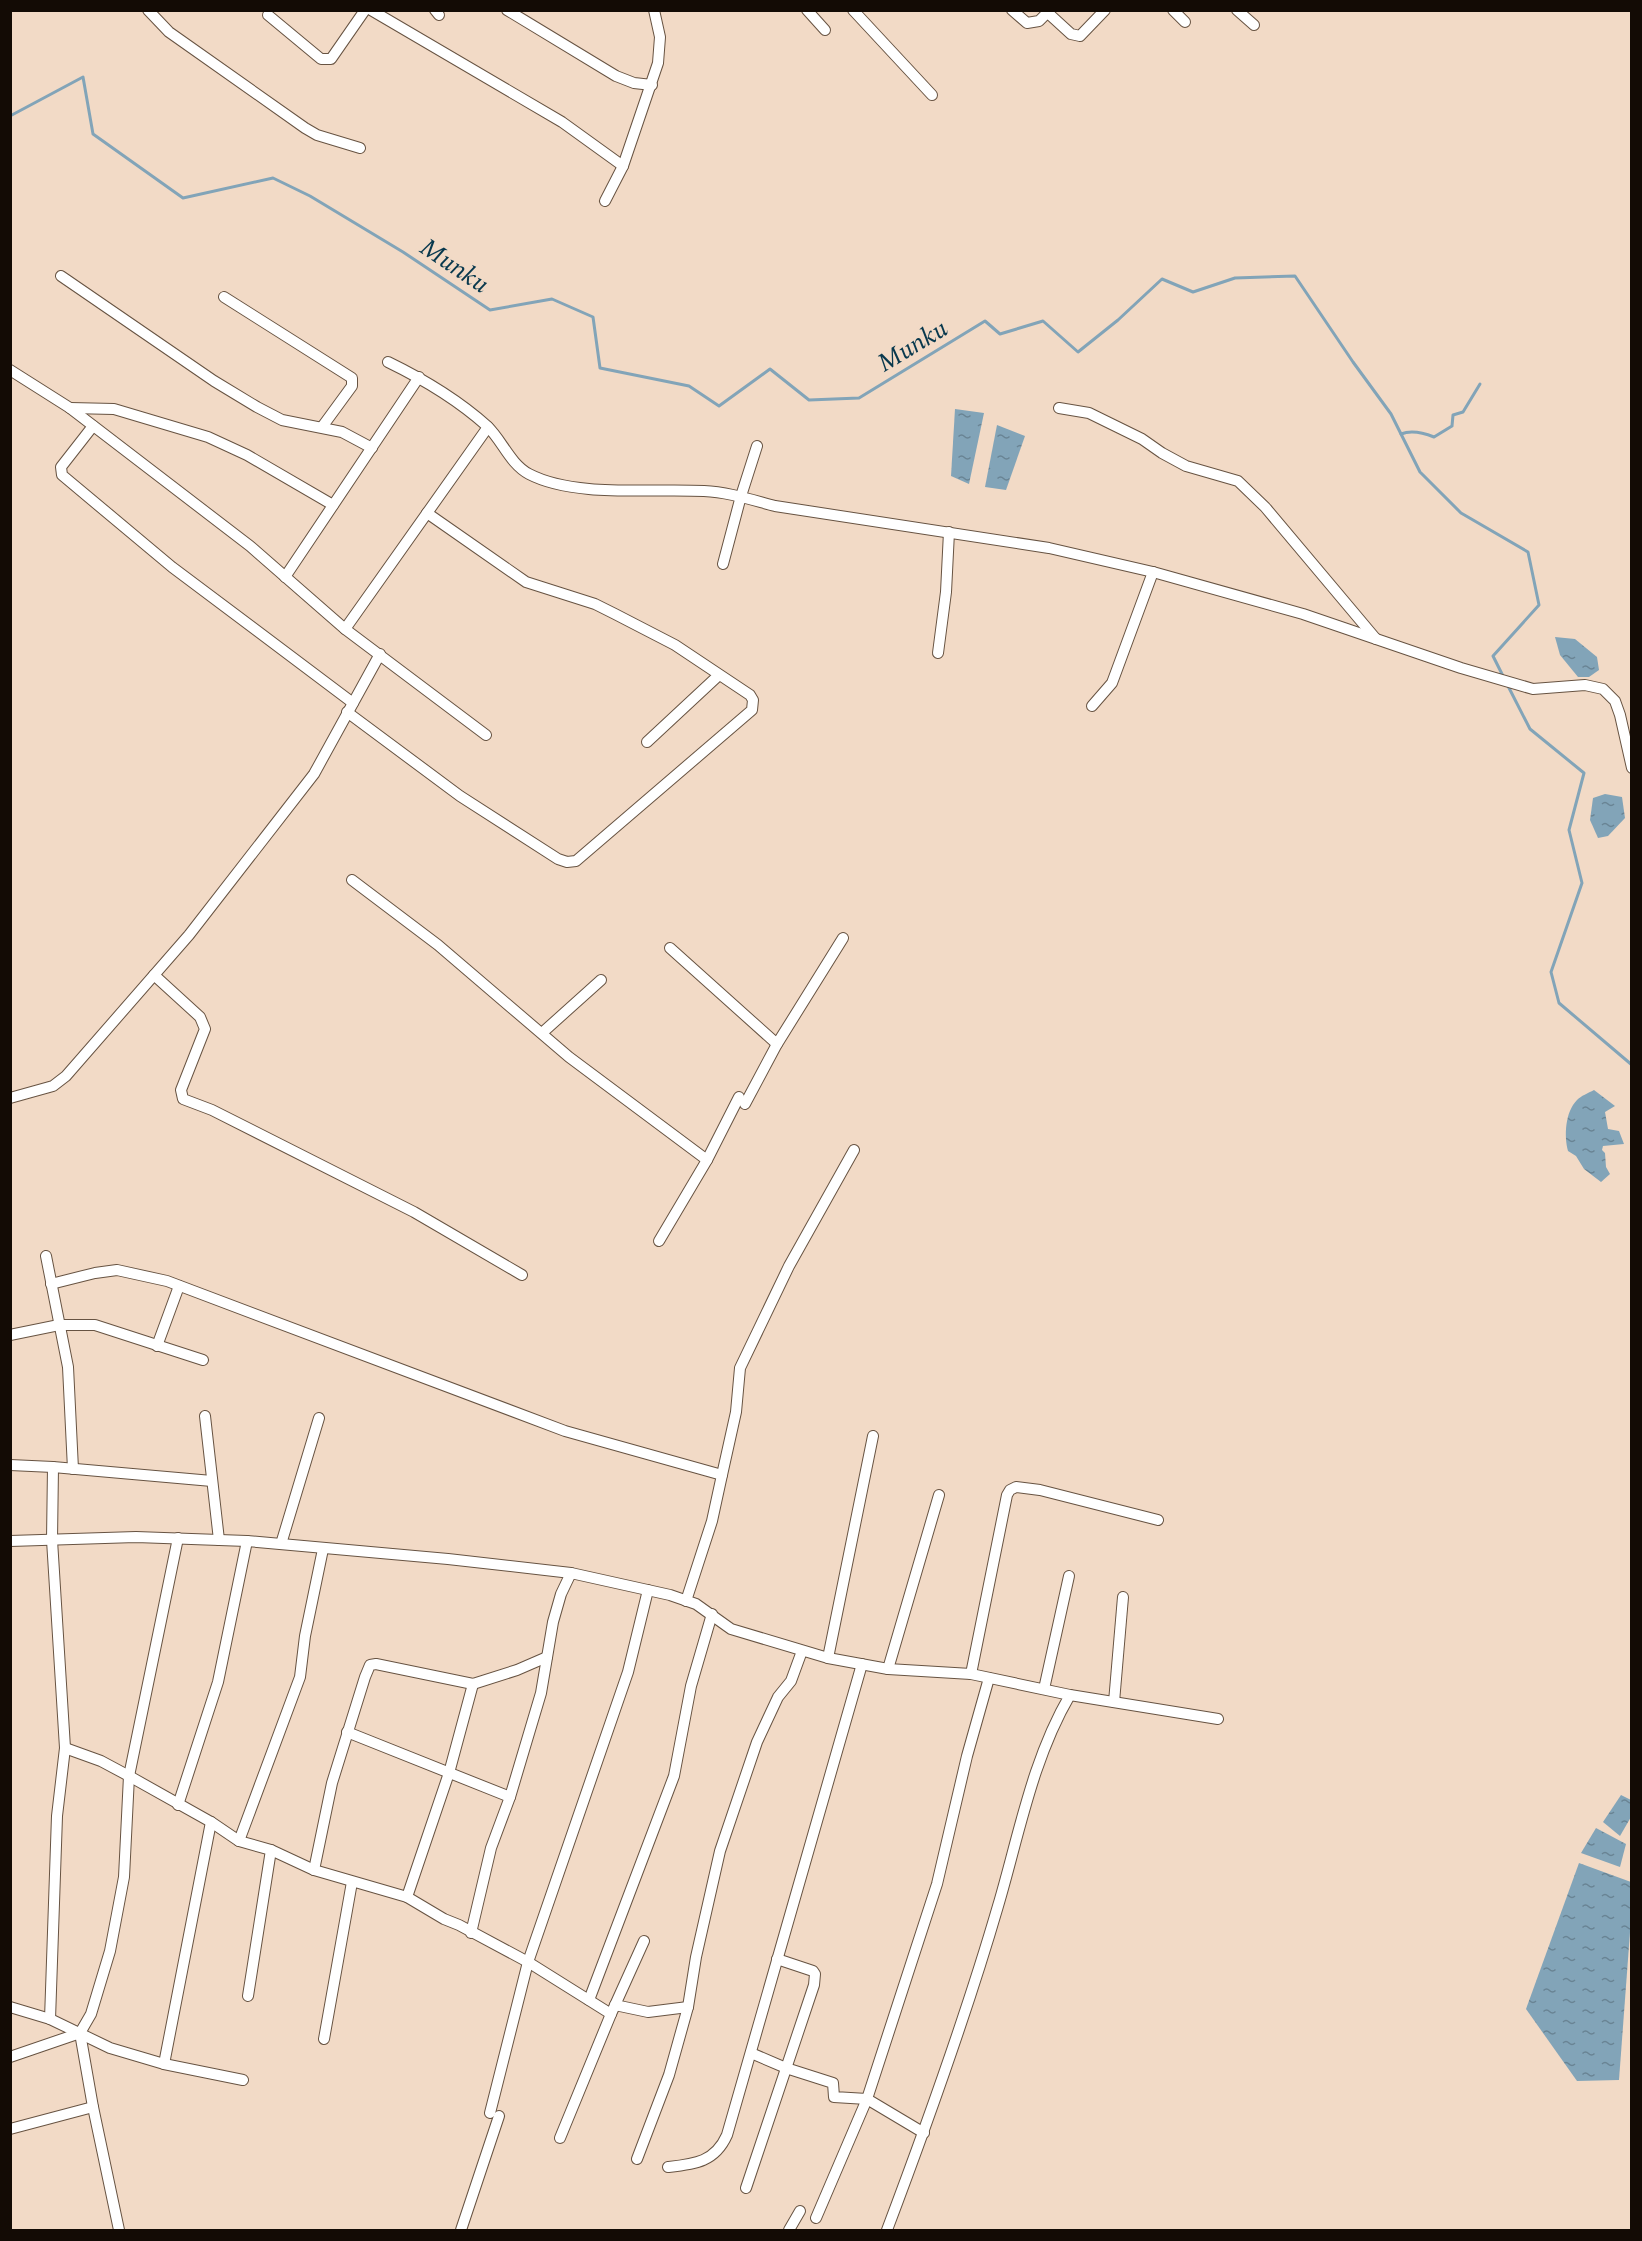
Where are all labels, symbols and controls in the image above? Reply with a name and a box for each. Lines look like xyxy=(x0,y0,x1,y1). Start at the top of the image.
water label: Munku xyxy=(412,228,498,304)
water label: Munku xyxy=(869,309,956,383)

